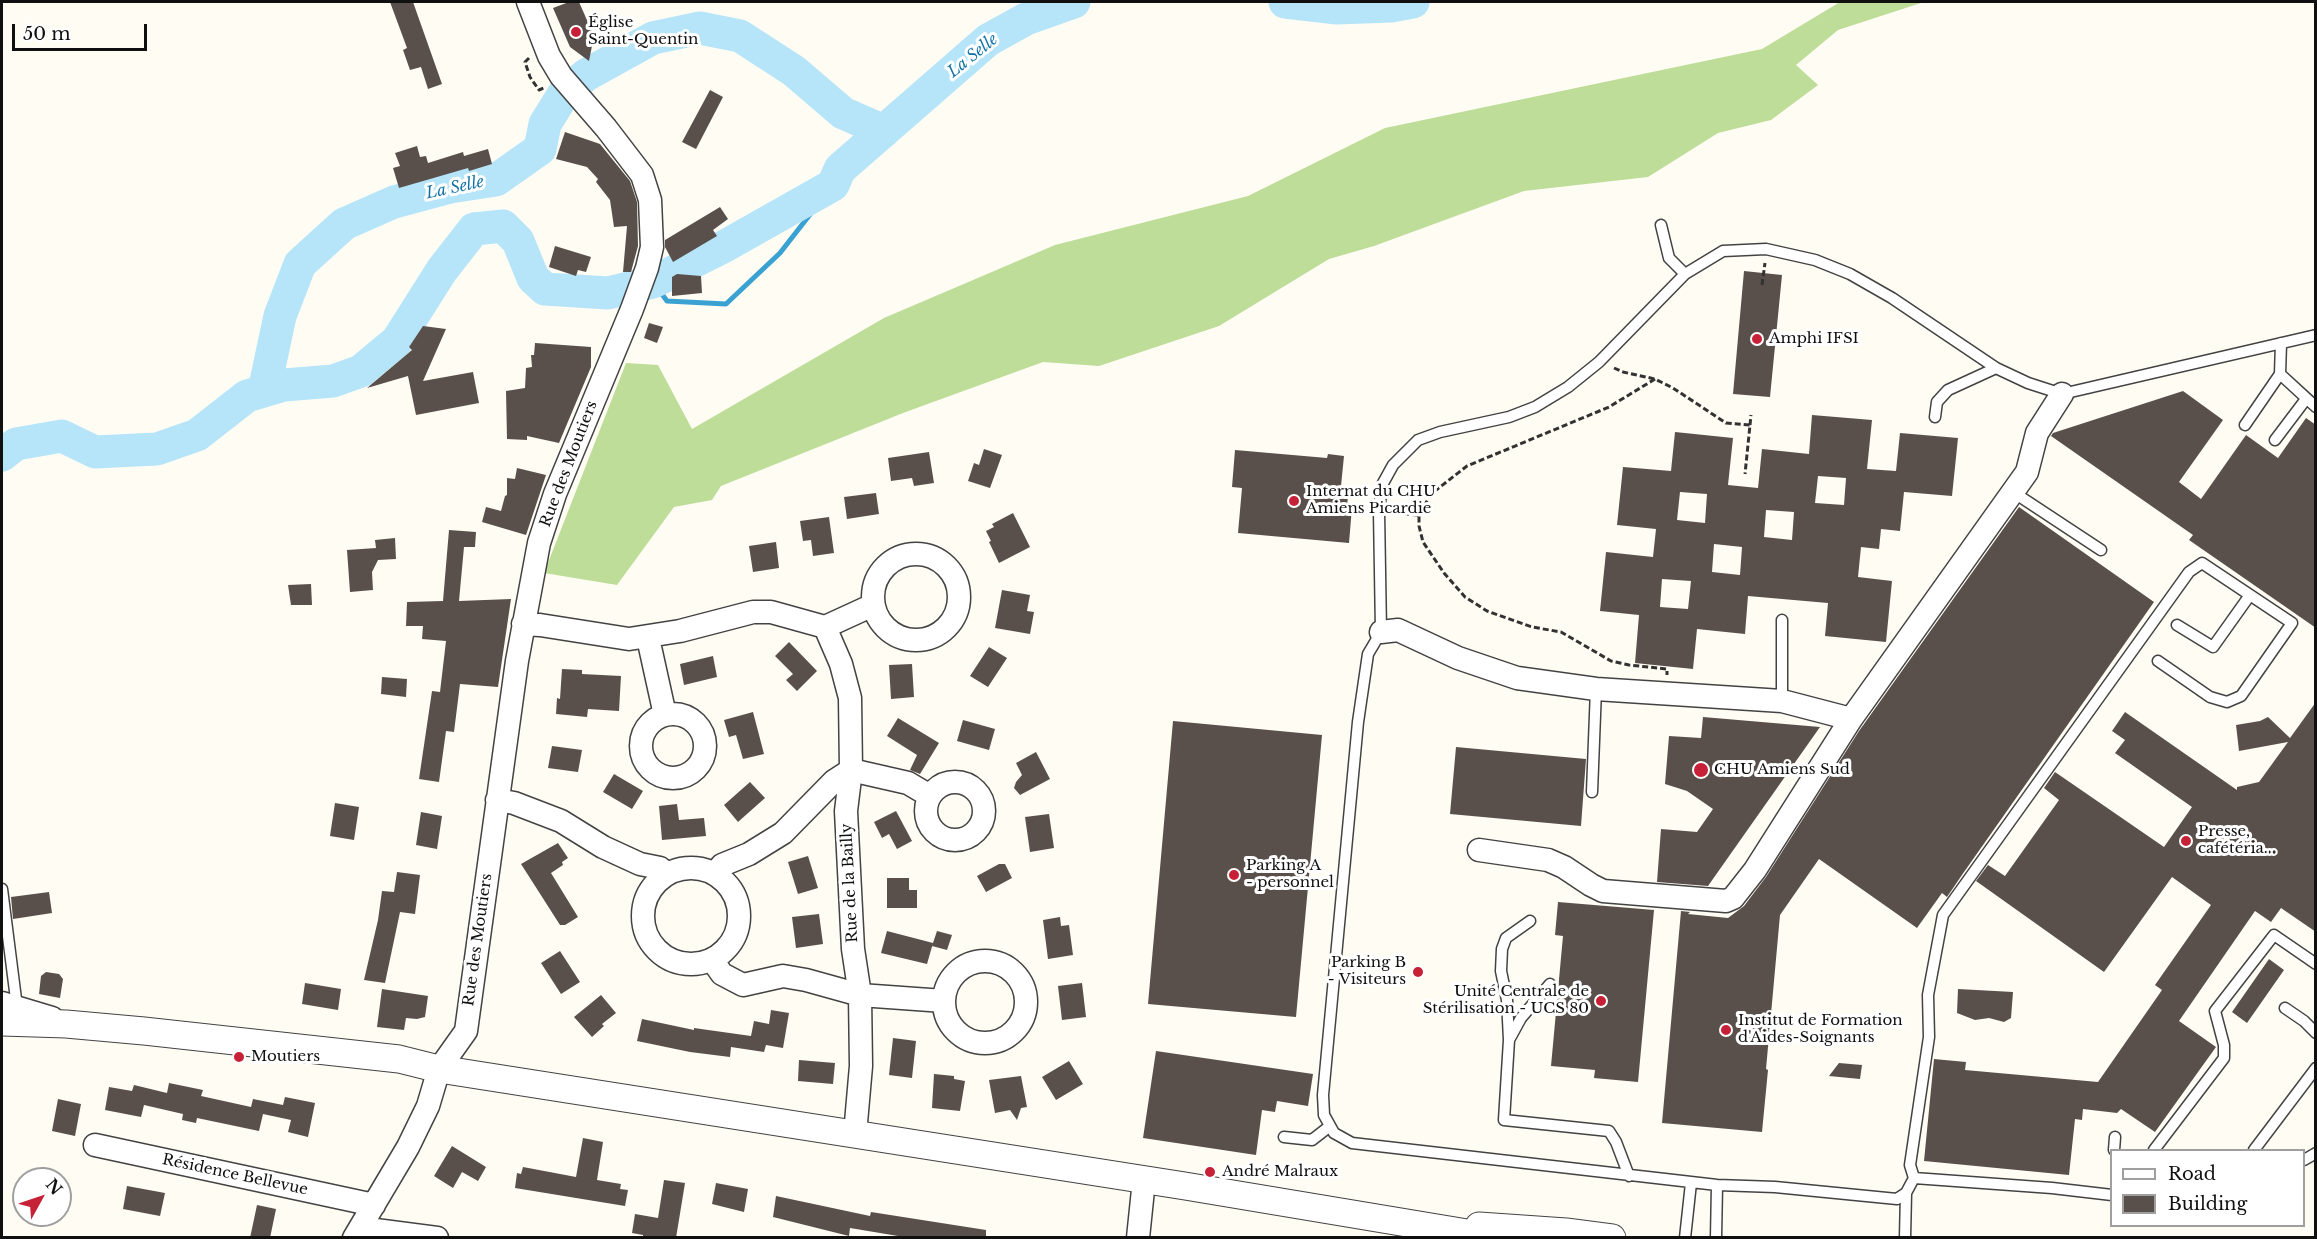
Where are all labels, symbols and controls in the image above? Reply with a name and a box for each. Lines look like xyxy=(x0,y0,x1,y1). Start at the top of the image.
scale bar xyxy=(15,12,150,50)
place label: Église Saint-Quentin xyxy=(588,14,698,49)
text: 50 m xyxy=(23,23,71,45)
marker: Église Saint-Quentin xyxy=(569,25,583,39)
water label: La Selle xyxy=(944,30,1002,82)
water label: La Selle xyxy=(424,172,486,204)
place label: Amphi IFSI xyxy=(1769,330,1859,348)
marker: Amphi IFSI xyxy=(1750,332,1764,346)
street label: Rue des Moutiers xyxy=(537,398,601,530)
place label: Internat du CHU Amiens Picardie xyxy=(1306,483,1436,518)
marker: Internat du CHU Amiens Picardie xyxy=(1287,494,1301,508)
marker: CHU Amiens Sud xyxy=(1692,761,1710,779)
place label: CHU Amiens Sud xyxy=(1714,761,1850,779)
street label: Rue de la Bailly xyxy=(838,823,862,943)
place label: Presse, cafétéria... xyxy=(2198,823,2276,858)
marker: Presse, cafétéria... xyxy=(2179,834,2193,848)
place label: Parking A - personnel xyxy=(1246,857,1334,892)
marker: Parking A - personnel xyxy=(1227,868,1241,882)
street label: Rue des Moutiers xyxy=(460,873,496,1007)
place label: Parking B - Visiteurs xyxy=(1328,954,1406,989)
marker: Parking B - Visiteurs xyxy=(1411,965,1425,979)
place label: Unité Centrale de Stérilisation - UCS 80 xyxy=(1423,983,1589,1018)
marker: Unité Centrale de Stérilisation - UCS 80 xyxy=(1594,994,1608,1008)
place label: Institut de Formation d'Aides-Soignants xyxy=(1738,1012,1903,1047)
marker: Institut de Formation d'Aides-Soignants xyxy=(1719,1023,1733,1037)
place label: Moutiers xyxy=(251,1048,320,1066)
marker: Moutiers xyxy=(232,1050,246,1064)
legend xyxy=(2110,1149,2305,1227)
street label: Résidence Bellevue xyxy=(161,1151,309,1199)
place label: André Malraux xyxy=(1222,1163,1338,1181)
text: Road xyxy=(2168,1163,2216,1185)
marker: André Malraux xyxy=(1203,1165,1217,1179)
north arrow xyxy=(12,1167,72,1227)
text: N xyxy=(42,1175,67,1199)
text: Building xyxy=(2168,1193,2247,1215)

